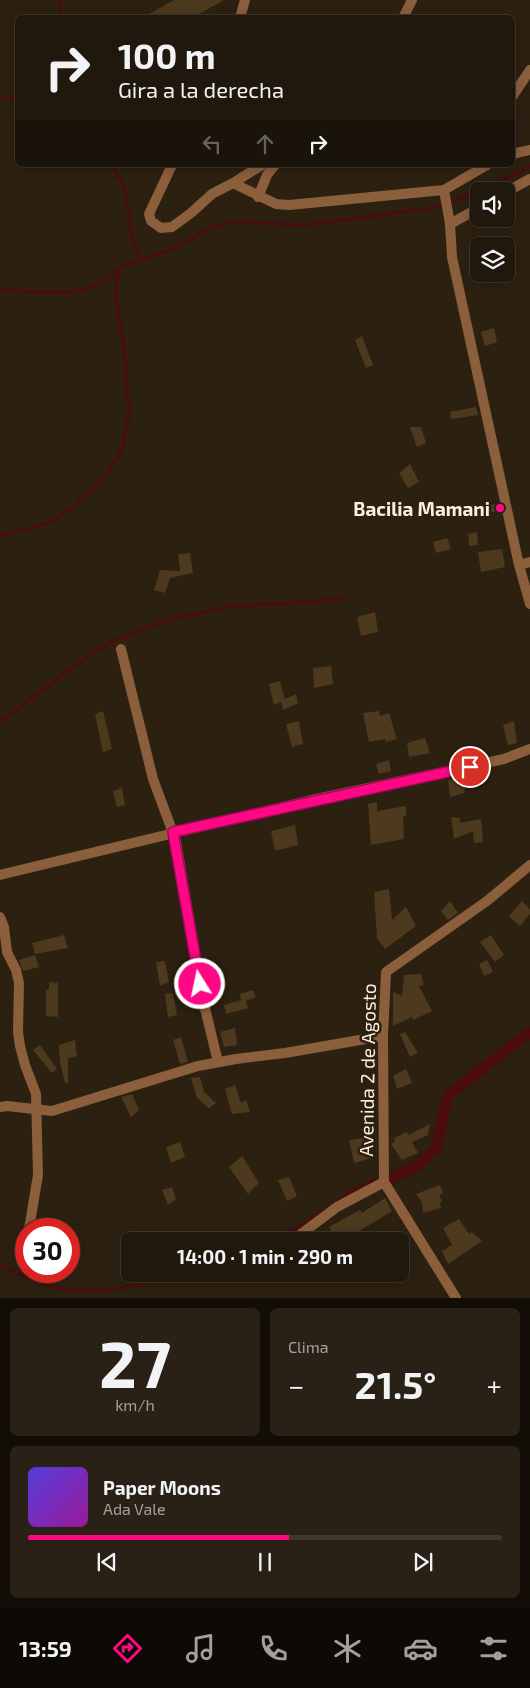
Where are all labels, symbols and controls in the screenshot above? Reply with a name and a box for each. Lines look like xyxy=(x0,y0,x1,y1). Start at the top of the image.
text: 100 m xyxy=(118,34,216,76)
icon: right xyxy=(35,35,100,100)
text: Gira a la derecha xyxy=(118,76,284,102)
icon: left xyxy=(198,130,226,158)
icon: ahead xyxy=(251,130,279,158)
icon: right xyxy=(304,130,332,158)
map controls xyxy=(470,182,515,282)
button: sound xyxy=(470,182,515,227)
button: layers xyxy=(470,237,515,282)
place label: Bacilia Mamani xyxy=(353,497,490,520)
marker: Bacilia Mamani xyxy=(494,502,506,514)
pin xyxy=(449,746,491,788)
icon: arrive xyxy=(456,753,484,781)
position arrow xyxy=(173,957,225,1009)
street label: Avenida 2 de Agosto xyxy=(354,983,380,1157)
speed limit sign: 30 xyxy=(15,1218,80,1283)
text: 14:00 · 1 min · 290 m xyxy=(177,1245,353,1268)
text: 27 xyxy=(99,1323,171,1401)
text: Clima xyxy=(288,1337,329,1356)
text: 21.5° xyxy=(355,1361,436,1407)
text: − xyxy=(288,1368,304,1402)
text: + xyxy=(487,1368,502,1402)
text: km/h xyxy=(115,1395,155,1414)
text: Paper Moons xyxy=(103,1476,221,1499)
text: Ada Vale xyxy=(103,1499,166,1518)
icon: previous xyxy=(93,1548,121,1576)
icon: pause xyxy=(251,1548,279,1576)
icon: next xyxy=(409,1548,437,1576)
icon: directions xyxy=(110,1631,145,1666)
icon: music xyxy=(183,1631,218,1666)
icon: phone xyxy=(256,1631,291,1666)
icon: climate xyxy=(330,1631,365,1666)
icon: car xyxy=(403,1631,438,1666)
icon: filters xyxy=(476,1631,511,1666)
text: 13:59 xyxy=(19,1635,72,1661)

